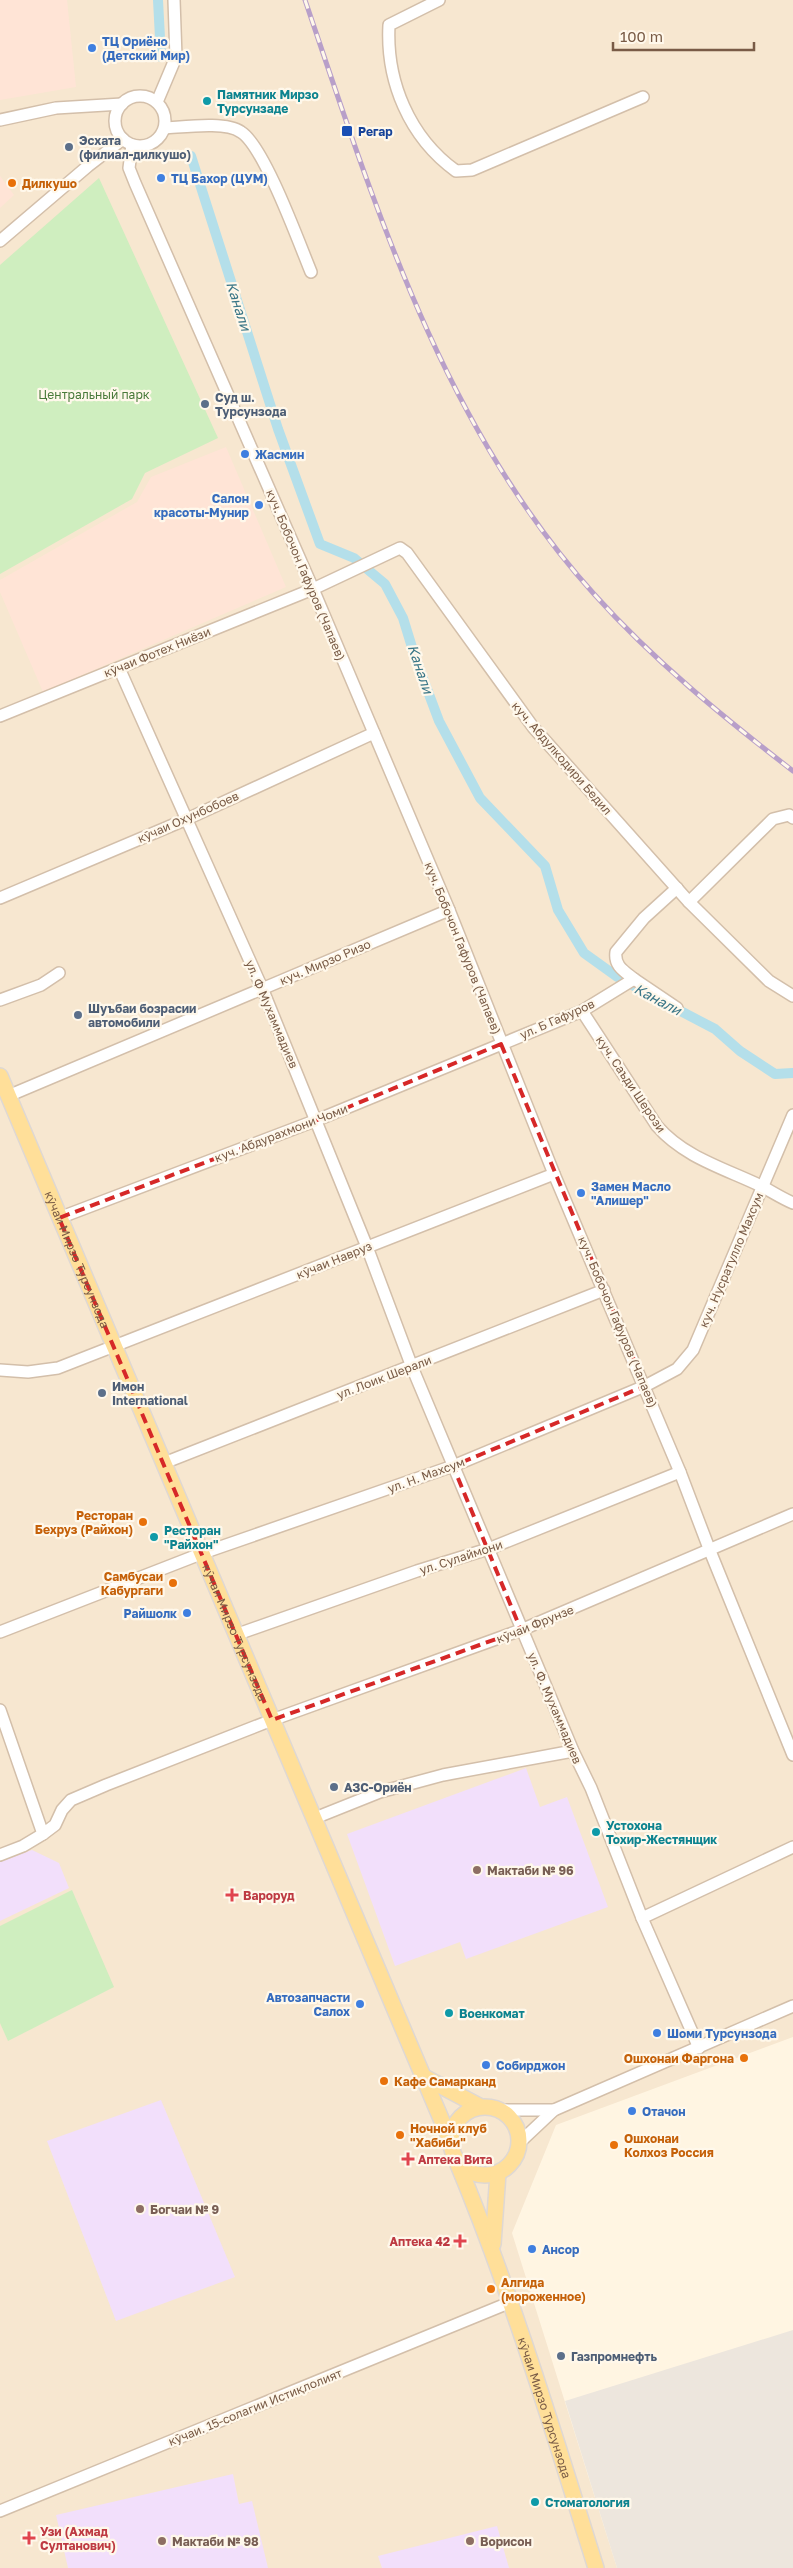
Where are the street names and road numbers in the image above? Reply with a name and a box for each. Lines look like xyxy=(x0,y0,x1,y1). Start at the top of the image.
street label: куч. Бобочон Гафуров (Чапаев) xyxy=(263,487,349,663)
street label: кӯчаи Фотех Ниёзи xyxy=(101,624,213,680)
street label: куч. Абдулкодири Бедил xyxy=(509,698,615,818)
street label: кӯчаи Охунбобоев xyxy=(135,788,241,846)
street label: куч. Бобочон Гафуров (Чапаев) xyxy=(421,860,505,1036)
street label: куч. Мирзо Ризо xyxy=(277,936,373,988)
street label: ул. Ф Мухаммадиев xyxy=(242,958,302,1071)
street label: ул. Б Гафуров xyxy=(517,996,597,1042)
street label: куч. Саъди Шерози xyxy=(593,1033,669,1135)
street label: куч. Абдурахмони Чоми xyxy=(212,1101,350,1165)
street label: кӯчаи Мирзо Турсунзода xyxy=(42,1188,113,1330)
street label: куч. Нусратулло Махсум xyxy=(696,1190,766,1330)
street label: куч. Бобочон Гафуров (Чапаев) xyxy=(575,1234,661,1410)
street label: кӯчаи Навруз xyxy=(294,1238,374,1282)
street label: ул. Лоик Шерали xyxy=(335,1352,433,1402)
street label: ул. Н. Махсум xyxy=(385,1454,467,1496)
street label: ул. Сулаймони xyxy=(418,1537,504,1577)
street label: кӯчаи Мирзо Турсунзода xyxy=(200,1561,271,1703)
street label: кӯчаи Фрунзе xyxy=(494,1602,576,1646)
street label: ул. Ф. Мухаммадиев xyxy=(525,1650,585,1766)
street label: кӯчаи Мирзо Турсунзода xyxy=(515,2335,575,2480)
street label: кӯчаи. 15-солагии Истиқлолият xyxy=(166,2365,344,2449)

